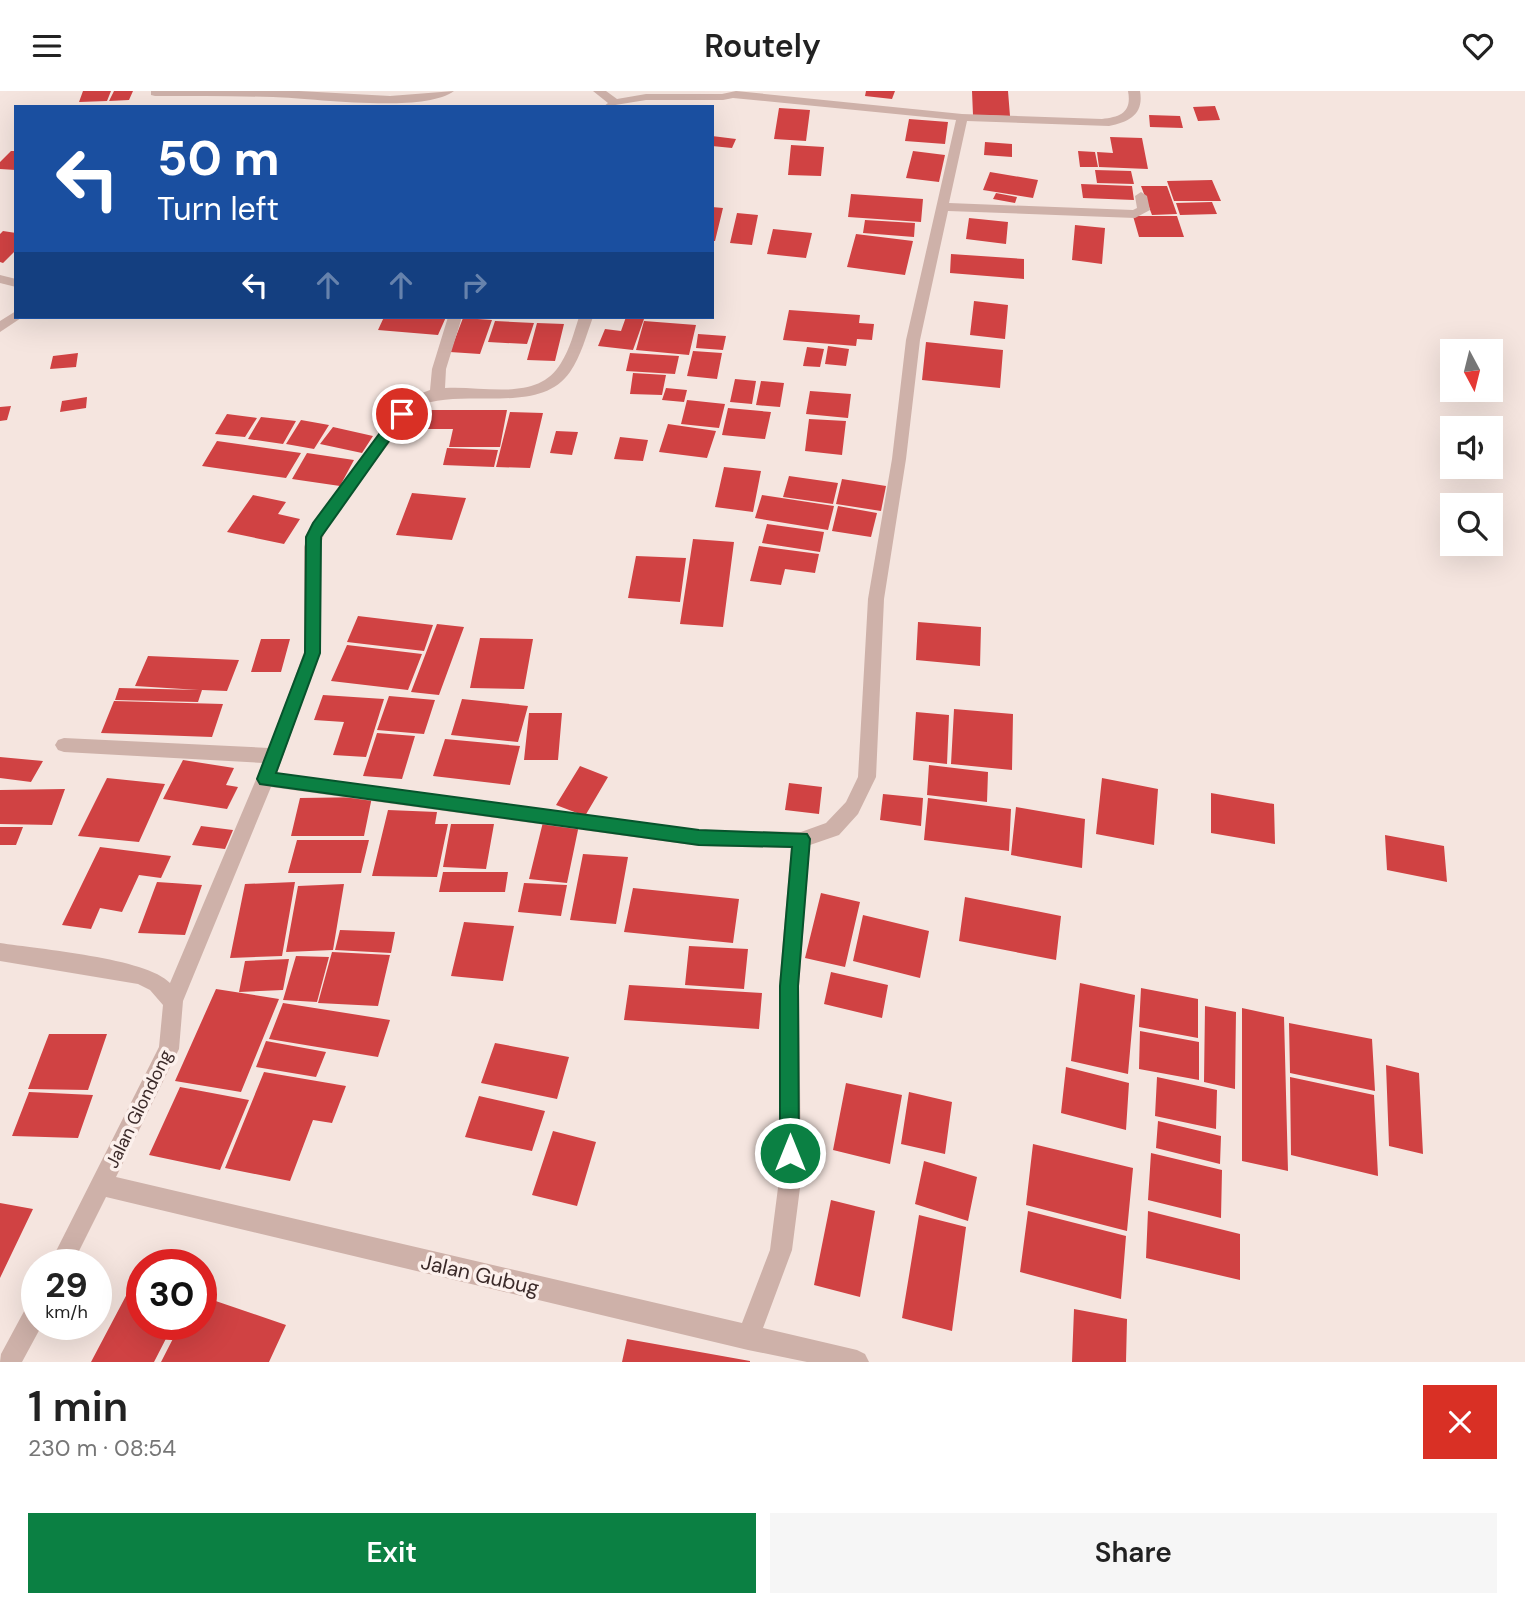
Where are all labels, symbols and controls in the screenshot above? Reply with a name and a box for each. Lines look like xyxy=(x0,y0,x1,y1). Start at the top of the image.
text: Routely xyxy=(704,25,821,67)
icon: menu xyxy=(28,27,66,65)
icon: heart xyxy=(1459,27,1497,65)
text: 50 m xyxy=(157,126,280,190)
icon: left xyxy=(42,133,133,224)
text: Turn left xyxy=(157,188,279,230)
icon: left xyxy=(236,266,274,304)
icon: ahead xyxy=(309,266,347,304)
icon: ahead xyxy=(382,266,420,304)
icon: right xyxy=(455,266,493,304)
north arrow xyxy=(1440,339,1503,403)
map controls xyxy=(1440,339,1503,556)
pin xyxy=(372,384,432,444)
icon: arrive xyxy=(383,395,421,433)
button: sound xyxy=(1440,416,1503,479)
button: search xyxy=(1440,493,1503,556)
street label: Jalan Glondong xyxy=(100,1046,178,1172)
position arrow xyxy=(753,1116,827,1190)
street label: Jalan Gubug xyxy=(418,1248,542,1302)
speed limit sign: 30 xyxy=(126,1249,217,1340)
text: 29 xyxy=(45,1262,88,1308)
text: km/h xyxy=(45,1300,88,1324)
text: 1 min xyxy=(28,1379,128,1434)
button: close xyxy=(1423,1385,1497,1459)
text: 230 m · 08:54 xyxy=(28,1433,176,1463)
button: Exit xyxy=(28,1513,756,1593)
button: Share xyxy=(770,1513,1497,1593)

